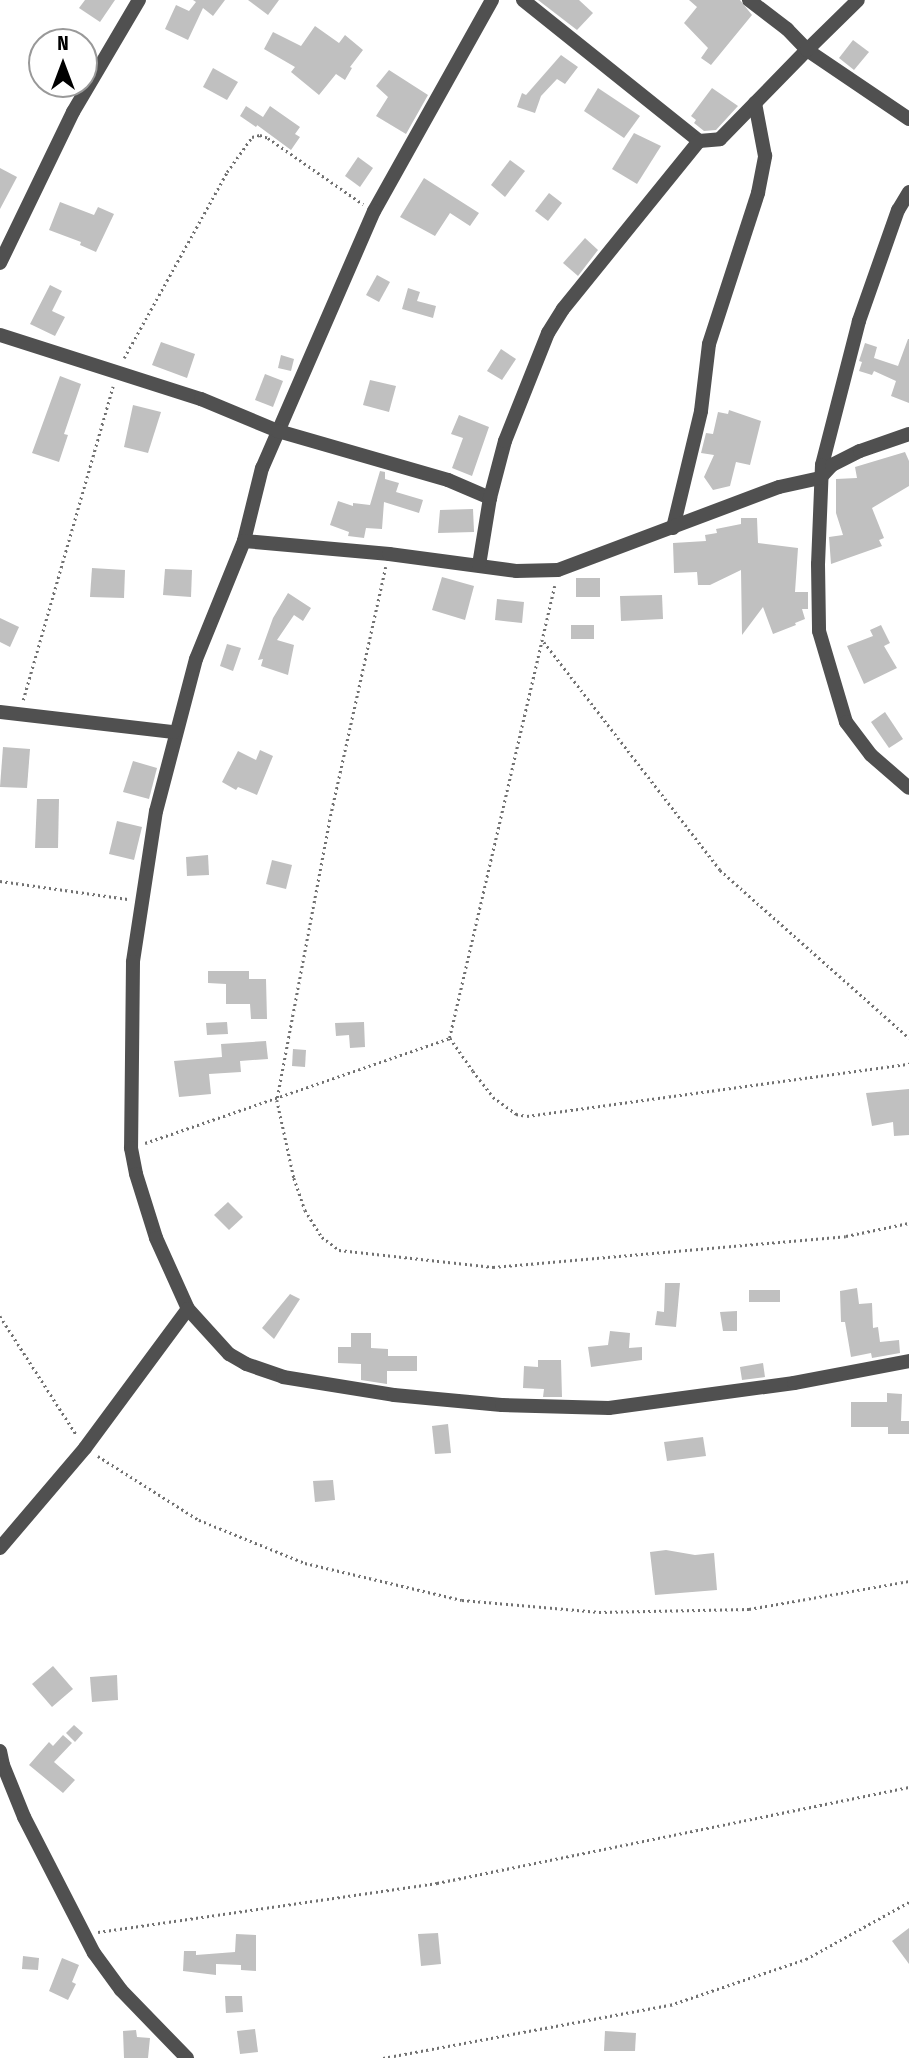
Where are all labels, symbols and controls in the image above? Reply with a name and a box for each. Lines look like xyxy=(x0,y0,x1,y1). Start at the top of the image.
north arrow xyxy=(28,28,98,98)
text: N xyxy=(57,32,69,55)

